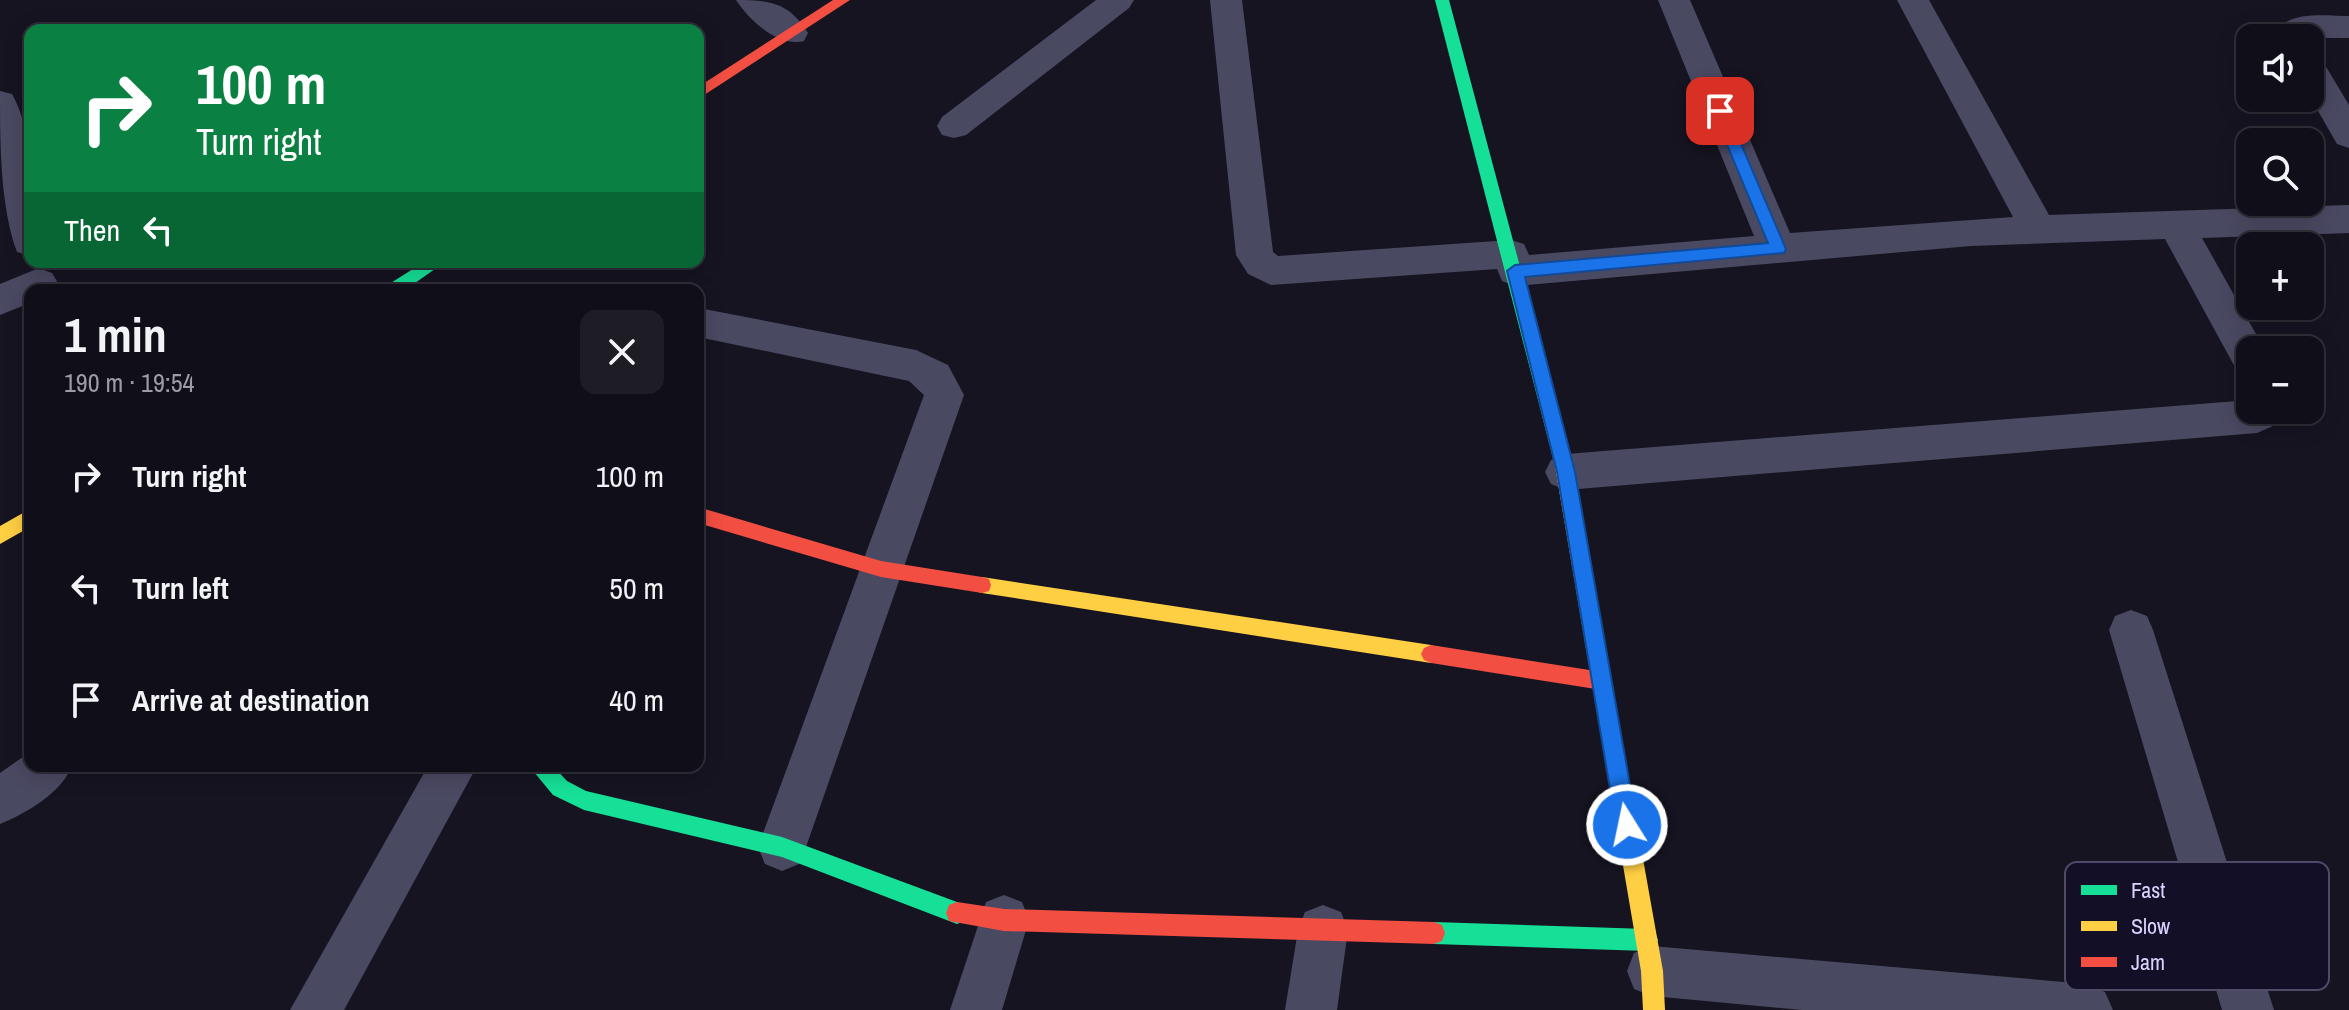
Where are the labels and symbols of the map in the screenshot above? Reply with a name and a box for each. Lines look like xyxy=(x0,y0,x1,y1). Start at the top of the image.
pin xyxy=(1686,77,1754,145)
position arrow xyxy=(1585,783,1669,867)
legend xyxy=(2065,862,2329,990)
text: Fast xyxy=(2131,875,2165,905)
text: Slow xyxy=(2131,911,2170,941)
text: Jam xyxy=(2131,947,2165,977)

